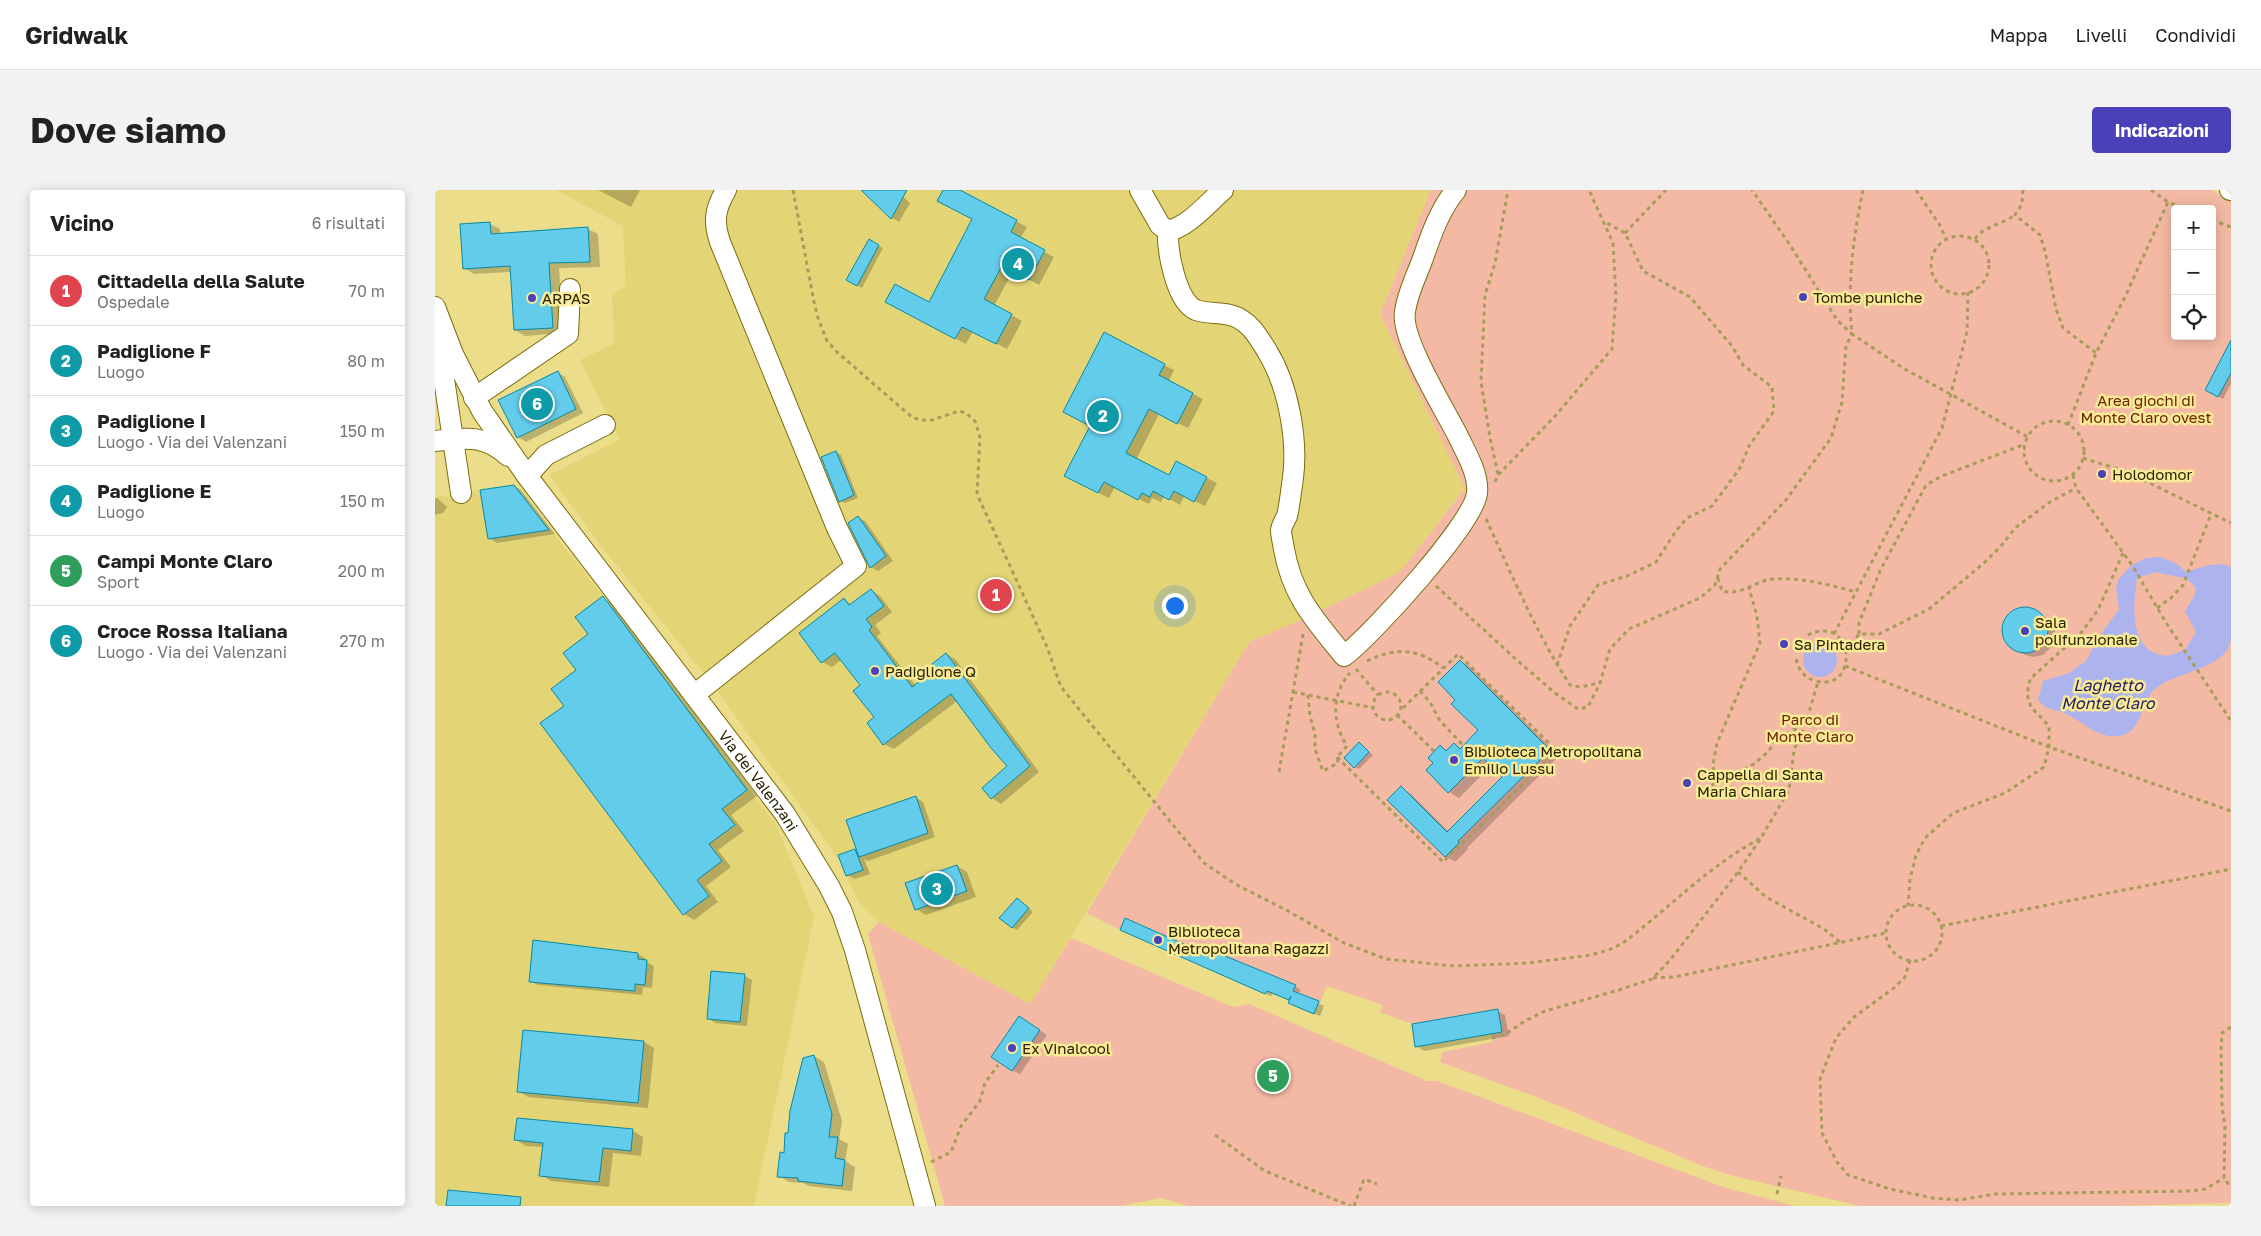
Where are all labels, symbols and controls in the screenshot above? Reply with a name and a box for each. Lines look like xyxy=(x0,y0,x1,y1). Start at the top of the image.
text: Gridwalk xyxy=(25,20,129,49)
text: Mappa xyxy=(1990,24,2048,46)
text: Livelli xyxy=(2076,24,2127,46)
text: Condividi xyxy=(2155,24,2236,46)
button: Indicazioni xyxy=(2092,107,2231,153)
text: Dove siamo xyxy=(30,109,226,151)
map controls xyxy=(2171,205,2216,340)
button: + xyxy=(2171,205,2216,250)
text: Vicino xyxy=(50,210,114,236)
text: 6 risultati xyxy=(312,213,385,233)
pin: 4 xyxy=(1002,245,1034,283)
button: − xyxy=(2171,250,2216,295)
text: Cittadella della Salute xyxy=(97,269,305,292)
text: 1 xyxy=(62,281,70,301)
text: 70 m xyxy=(348,281,385,301)
place label: Tombe puniche xyxy=(1813,288,1923,306)
place label: ARPAS xyxy=(542,289,590,307)
marker: Tombe puniche xyxy=(1797,291,1809,303)
text: Ospedale xyxy=(97,292,170,312)
marker: ARPAS xyxy=(526,292,538,304)
button: locate xyxy=(2171,295,2216,340)
text: Padiglione F xyxy=(97,339,211,362)
text: 2 xyxy=(61,351,71,371)
text: 80 m xyxy=(347,351,385,371)
text: Luogo xyxy=(97,362,145,382)
pin: 6 xyxy=(521,385,553,423)
park label: Area giochi di Monte Claro ovest xyxy=(2081,391,2211,426)
pin: 2 xyxy=(1087,397,1119,435)
text: Padiglione I xyxy=(97,409,206,432)
text: 3 xyxy=(61,421,71,441)
text: 150 m xyxy=(340,421,385,441)
text: Luogo · Via dei Valenzani xyxy=(97,432,287,452)
place label: Holodomor xyxy=(2112,465,2193,483)
marker: Holodomor xyxy=(2096,468,2108,480)
text: Padiglione E xyxy=(97,479,211,502)
text: 4 xyxy=(61,491,71,511)
text: 150 m xyxy=(340,491,385,511)
text: Luogo xyxy=(97,502,145,522)
text: Campi Monte Claro xyxy=(97,549,273,572)
text: 5 xyxy=(61,561,71,581)
text: 200 m xyxy=(338,561,385,581)
text: Sport xyxy=(97,572,140,592)
pin: 1 xyxy=(980,576,1012,614)
your location xyxy=(1162,593,1188,619)
place label: Sala polifunzionale xyxy=(2035,613,2138,648)
text: Croce Rossa Italiana xyxy=(97,619,287,642)
marker: Sala polifunzionale xyxy=(2019,625,2031,637)
text: 6 xyxy=(61,631,71,651)
text: 270 m xyxy=(339,631,385,651)
place label: Sa Pintadera xyxy=(1794,635,1885,653)
marker: Sa Pintadera xyxy=(1778,638,1790,650)
text: Luogo · Via dei Valenzani xyxy=(97,642,287,662)
place label: Padiglione Q xyxy=(885,662,976,680)
marker: Padiglione Q xyxy=(869,665,881,677)
water label: Laghetto Monte Claro xyxy=(2061,675,2156,713)
park label: Parco di Monte Claro xyxy=(1766,710,1854,745)
street label: Via dei Valenzani xyxy=(715,726,802,834)
place label: Biblioteca Metropolitana Emilio Lussu xyxy=(1464,742,1642,777)
marker: Biblioteca Metropolitana Emilio Lussu xyxy=(1448,754,1460,766)
place label: Cappella di Santa Maria Chiara xyxy=(1697,765,1823,800)
marker: Cappella di Santa Maria Chiara xyxy=(1681,777,1693,789)
pin: 3 xyxy=(921,870,953,908)
place label: Biblioteca Metropolitana Ragazzi xyxy=(1168,922,1329,957)
marker: Biblioteca Metropolitana Ragazzi xyxy=(1152,934,1164,946)
place label: Ex Vinalcool xyxy=(1022,1039,1111,1057)
marker: Ex Vinalcool xyxy=(1006,1042,1018,1054)
pin: 5 xyxy=(1257,1057,1289,1095)

